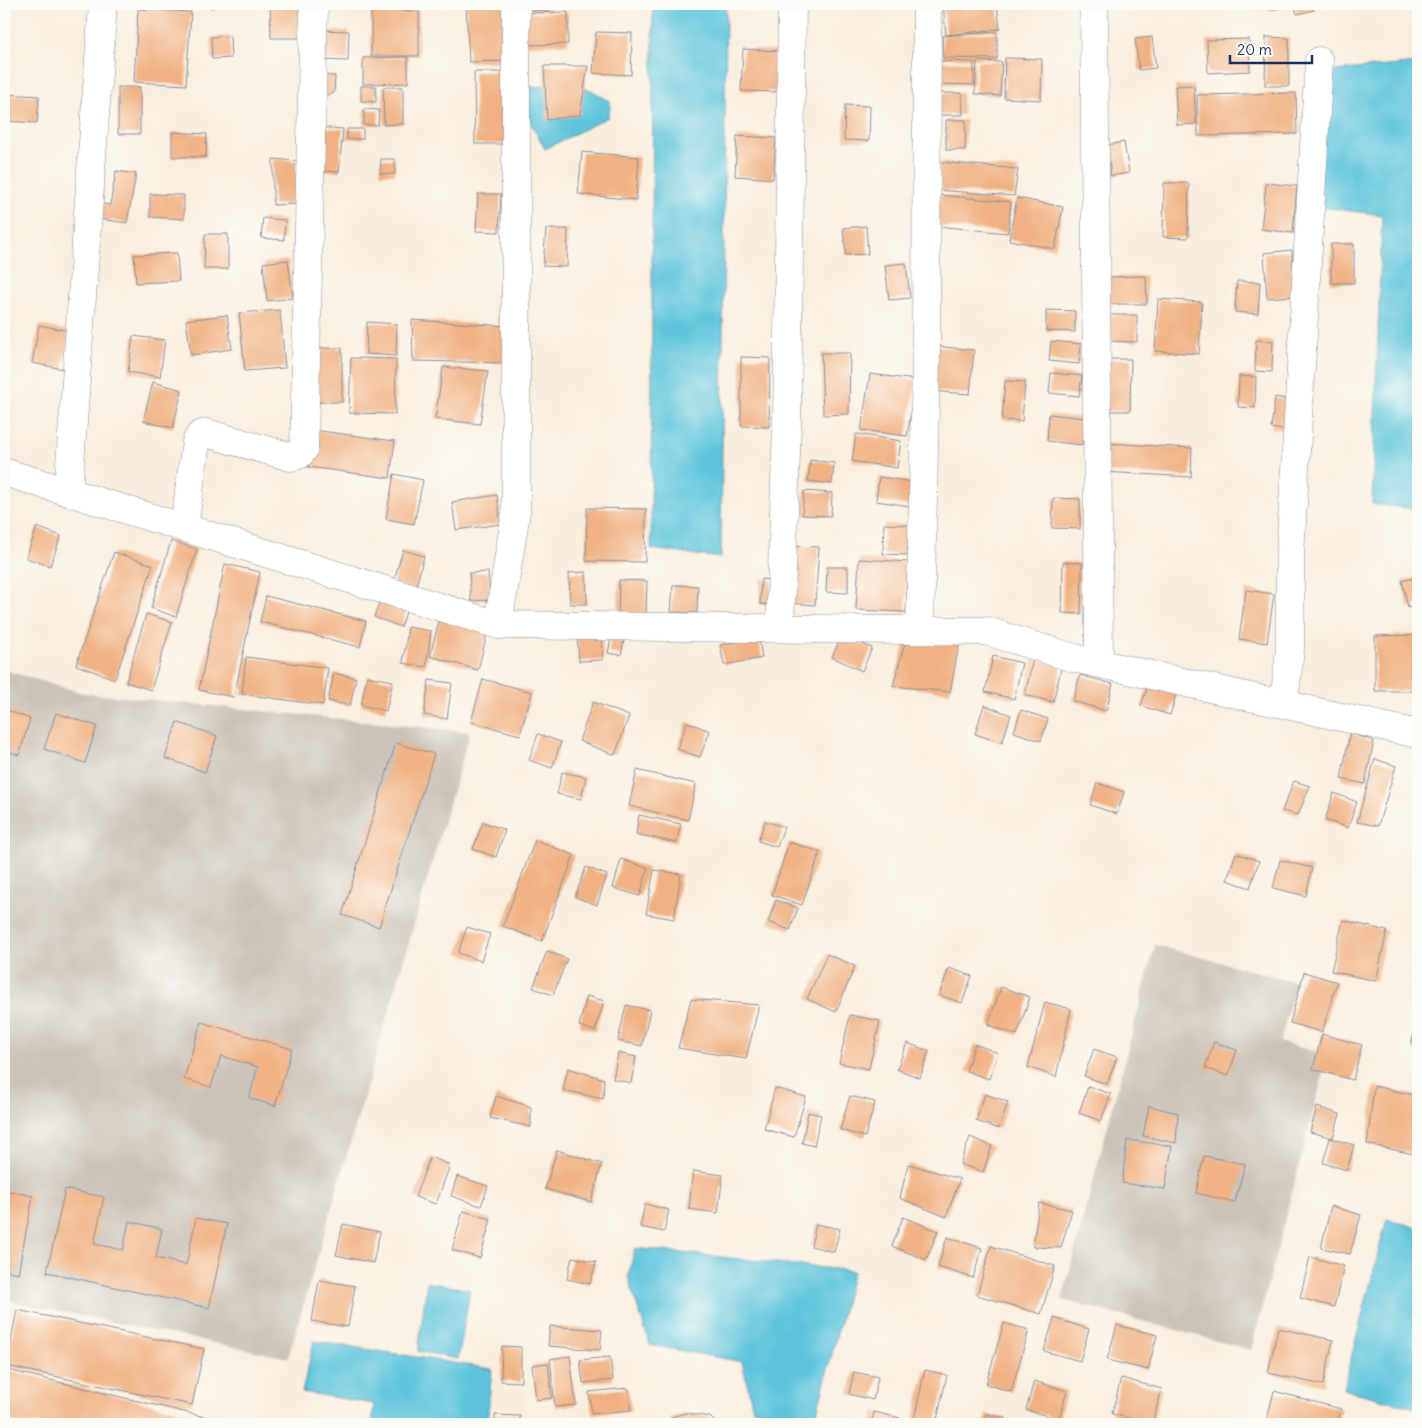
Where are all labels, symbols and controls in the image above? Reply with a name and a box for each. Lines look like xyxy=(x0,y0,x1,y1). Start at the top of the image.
scale bar xyxy=(1230,32,1312,64)
text: 20 m xyxy=(1237,40,1272,59)

